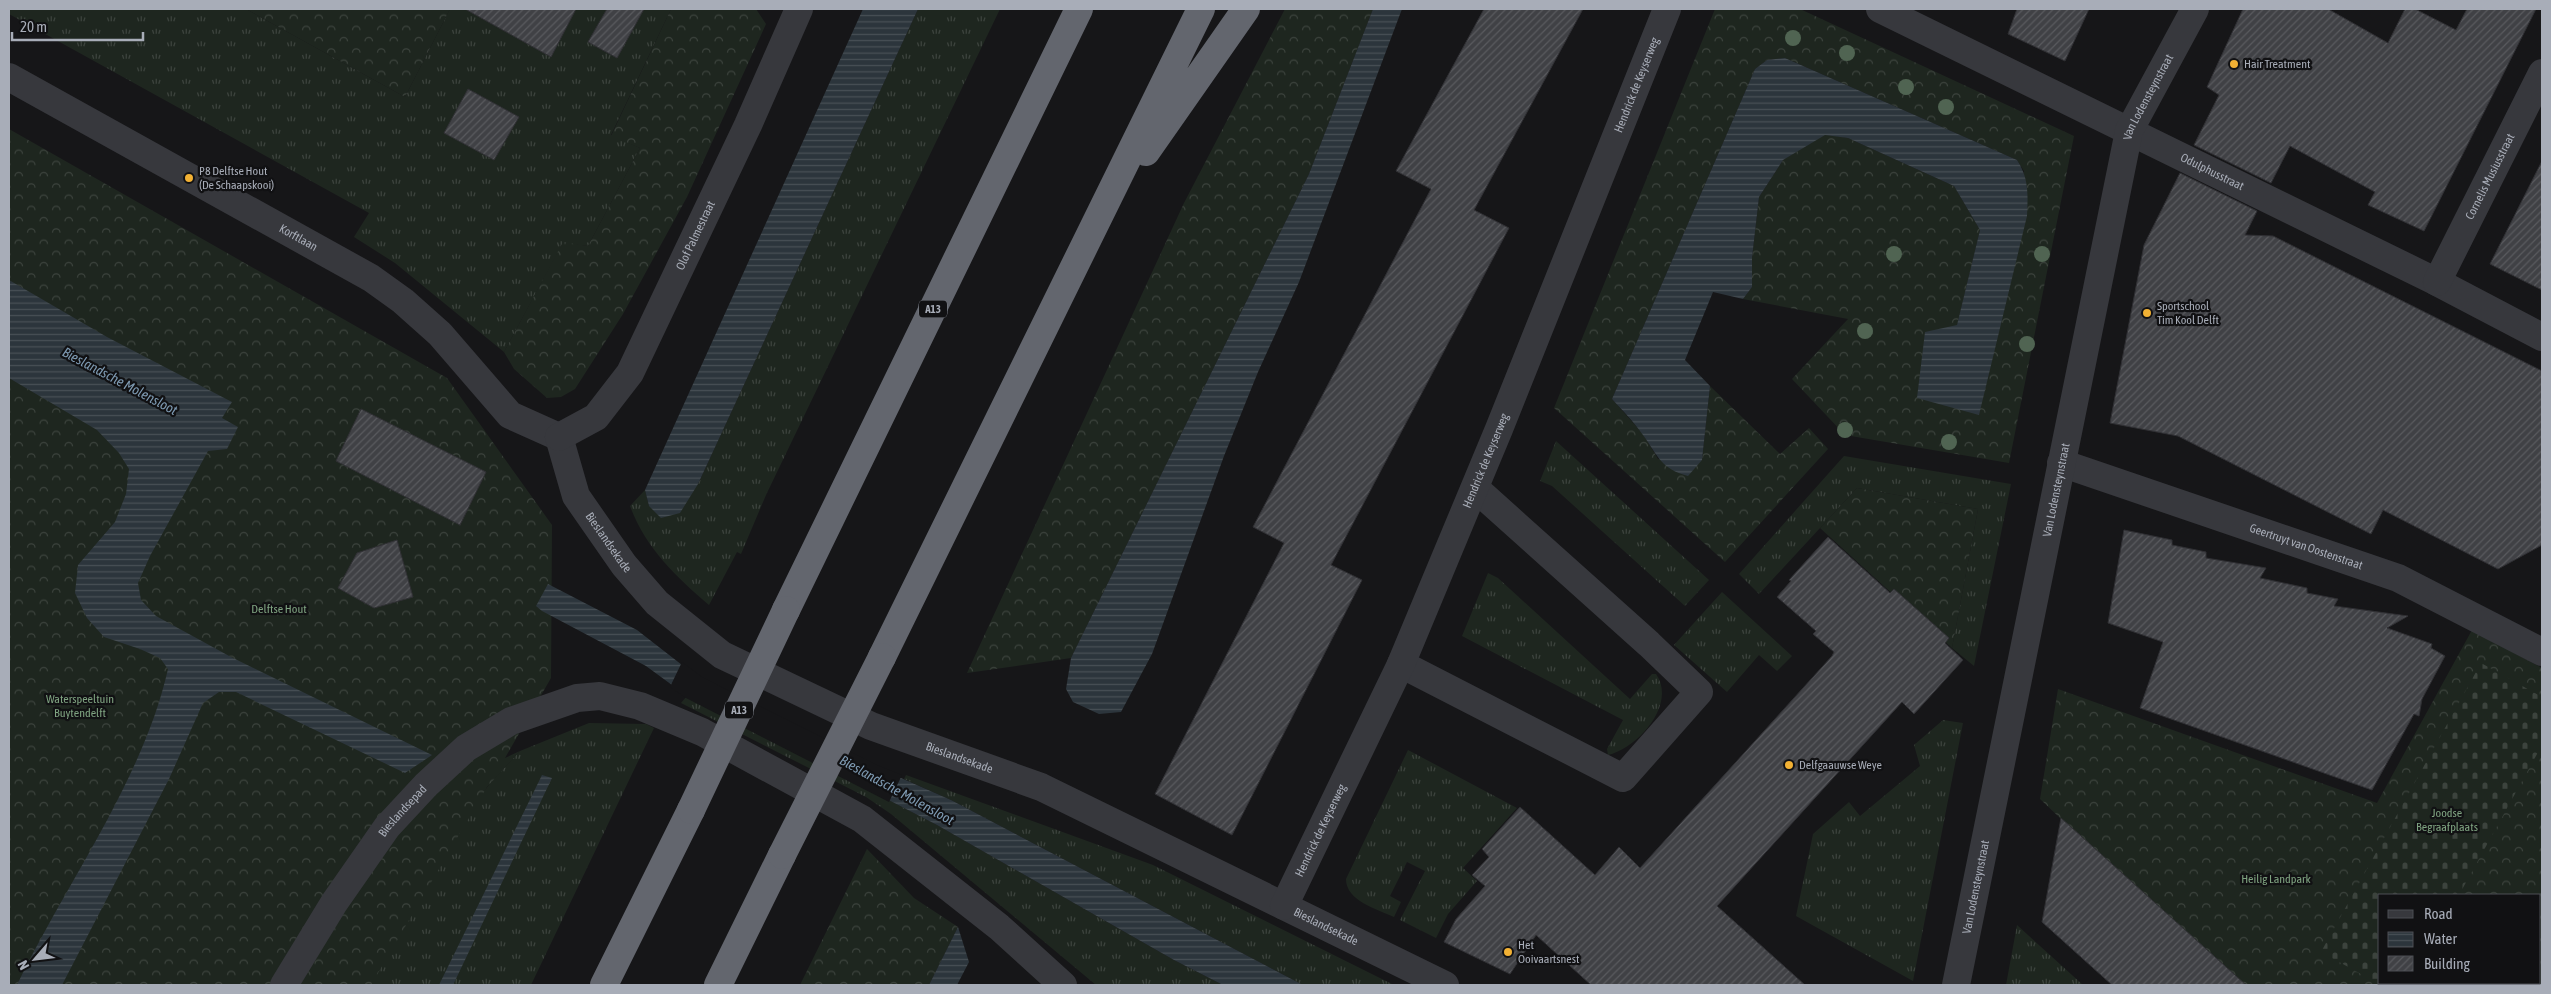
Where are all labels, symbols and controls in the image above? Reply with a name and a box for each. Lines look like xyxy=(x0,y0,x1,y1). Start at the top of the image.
scale bar xyxy=(12,10,144,42)
text: 20 m xyxy=(20,18,47,35)
street label: Hendrick de Keyserweg xyxy=(1611,35,1662,135)
street label: Van Lodensteynstraat xyxy=(2120,51,2176,141)
place label: Hair Treatment xyxy=(2244,57,2311,71)
marker: Hair Treatment xyxy=(2228,58,2240,70)
street label: Cornelis Musiusstraat xyxy=(2463,131,2518,222)
street label: Odulphusstraat xyxy=(2178,150,2247,194)
place label: P8 Delftse Hout (De Schaapskooi) xyxy=(199,164,274,192)
marker: P8 Delftse Hout (De Schaapskooi) xyxy=(183,172,195,184)
street label: Olof Palmestraat xyxy=(673,198,718,272)
street label: Korftlaan xyxy=(277,221,320,254)
place label: Sportschool Tim Kool Delft xyxy=(2157,299,2219,327)
road number: A13 xyxy=(919,300,947,318)
marker: Sportschool Tim Kool Delft xyxy=(2141,307,2153,319)
water label: Bieslandsche Molensloot xyxy=(60,344,180,418)
street label: Hendrick de Keyserweg xyxy=(1460,411,1512,510)
street label: Van Lodensteynstraat xyxy=(2040,441,2073,538)
street label: Bieslandsekade xyxy=(583,510,634,575)
street label: Geertruyt van Oostenstraat xyxy=(2248,521,2365,573)
park label: Delftse Hout xyxy=(251,602,307,616)
park label: Waterspeeltuin Buytendelft xyxy=(46,692,114,720)
road number: A13 xyxy=(725,702,753,718)
street label: Bieslandsekade xyxy=(924,739,995,776)
water label: Bieslandsche Molensloot xyxy=(837,752,957,828)
place label: Delfgaauwse Weye xyxy=(1799,758,1882,772)
marker: Delfgaauwse Weye xyxy=(1783,759,1795,771)
street label: Hendrick de Keyserweg xyxy=(1292,781,1349,879)
street label: Bieslandsepad xyxy=(375,782,429,839)
park label: Joodse Begraafplaats xyxy=(2416,806,2478,834)
street label: Van Lodensteynstraat xyxy=(1960,838,1992,935)
park label: Heilig Landpark xyxy=(2241,872,2312,886)
legend xyxy=(2378,894,2541,984)
street label: Bieslandsekade xyxy=(1291,905,1361,948)
text: Road xyxy=(2424,905,2453,922)
text: Water xyxy=(2424,930,2457,947)
north arrow xyxy=(10,934,60,984)
place label: Het Ooivaartsnest xyxy=(1518,938,1580,966)
marker: Het Ooivaartsnest xyxy=(1502,946,1514,958)
text: Building xyxy=(2424,955,2470,972)
text: N xyxy=(15,958,33,973)

